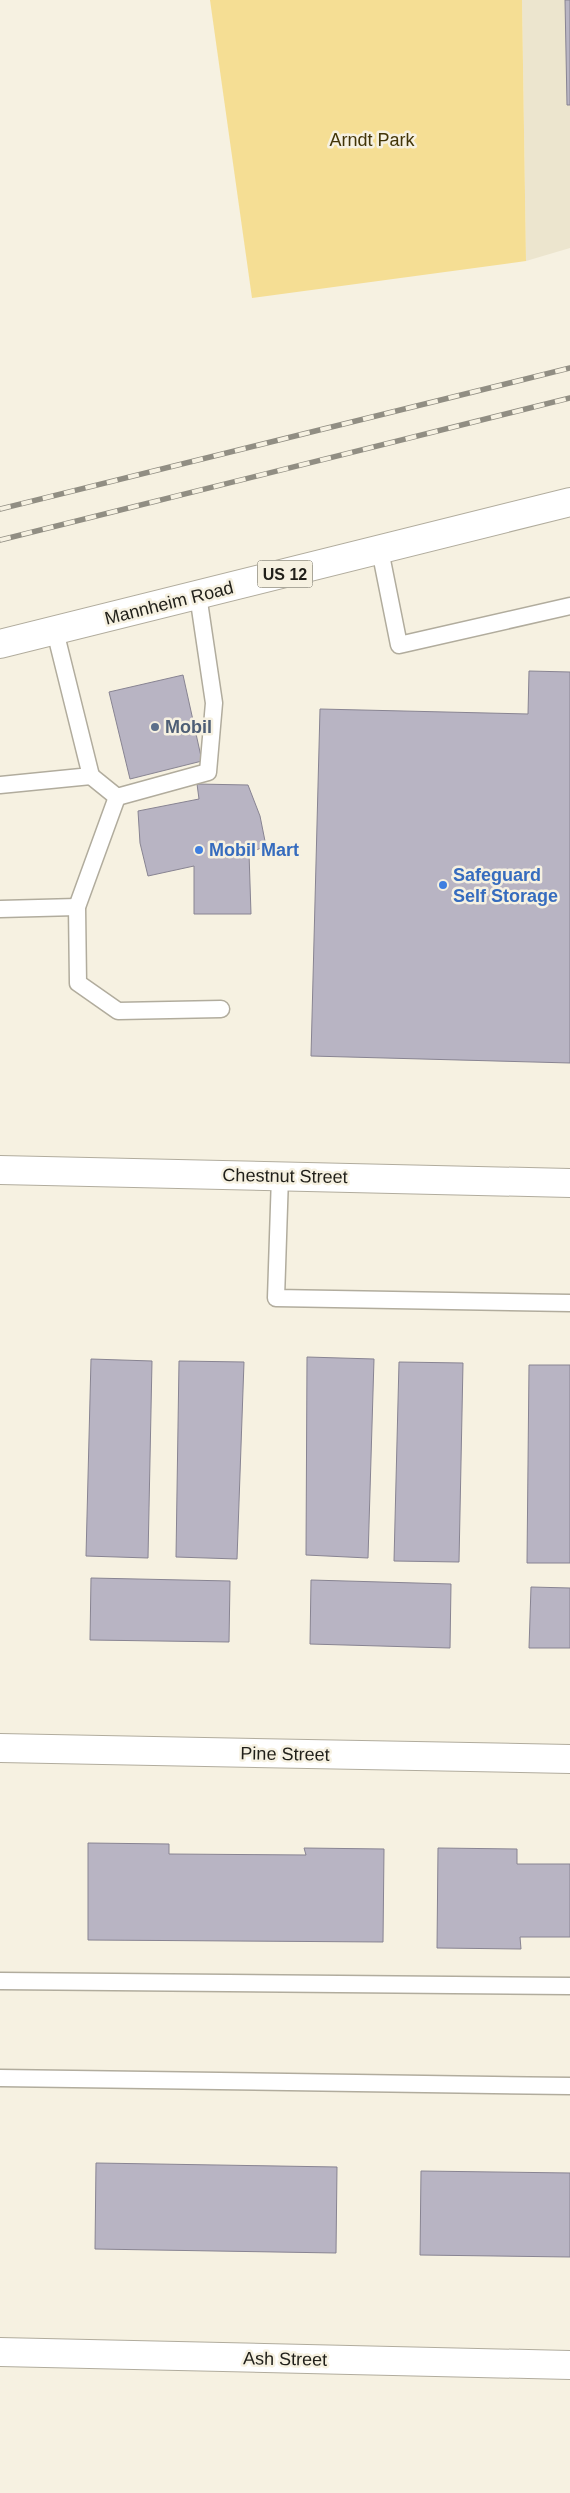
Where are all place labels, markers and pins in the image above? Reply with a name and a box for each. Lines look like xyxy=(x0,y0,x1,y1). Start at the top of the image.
place label: Mobil xyxy=(165,717,212,737)
marker: Mobil xyxy=(149,721,161,733)
place label: Mobil Mart xyxy=(209,840,299,860)
marker: Mobil Mart xyxy=(193,844,205,856)
place label: Safeguard Self Storage xyxy=(453,865,558,906)
marker: Safeguard Self Storage xyxy=(437,879,449,891)

